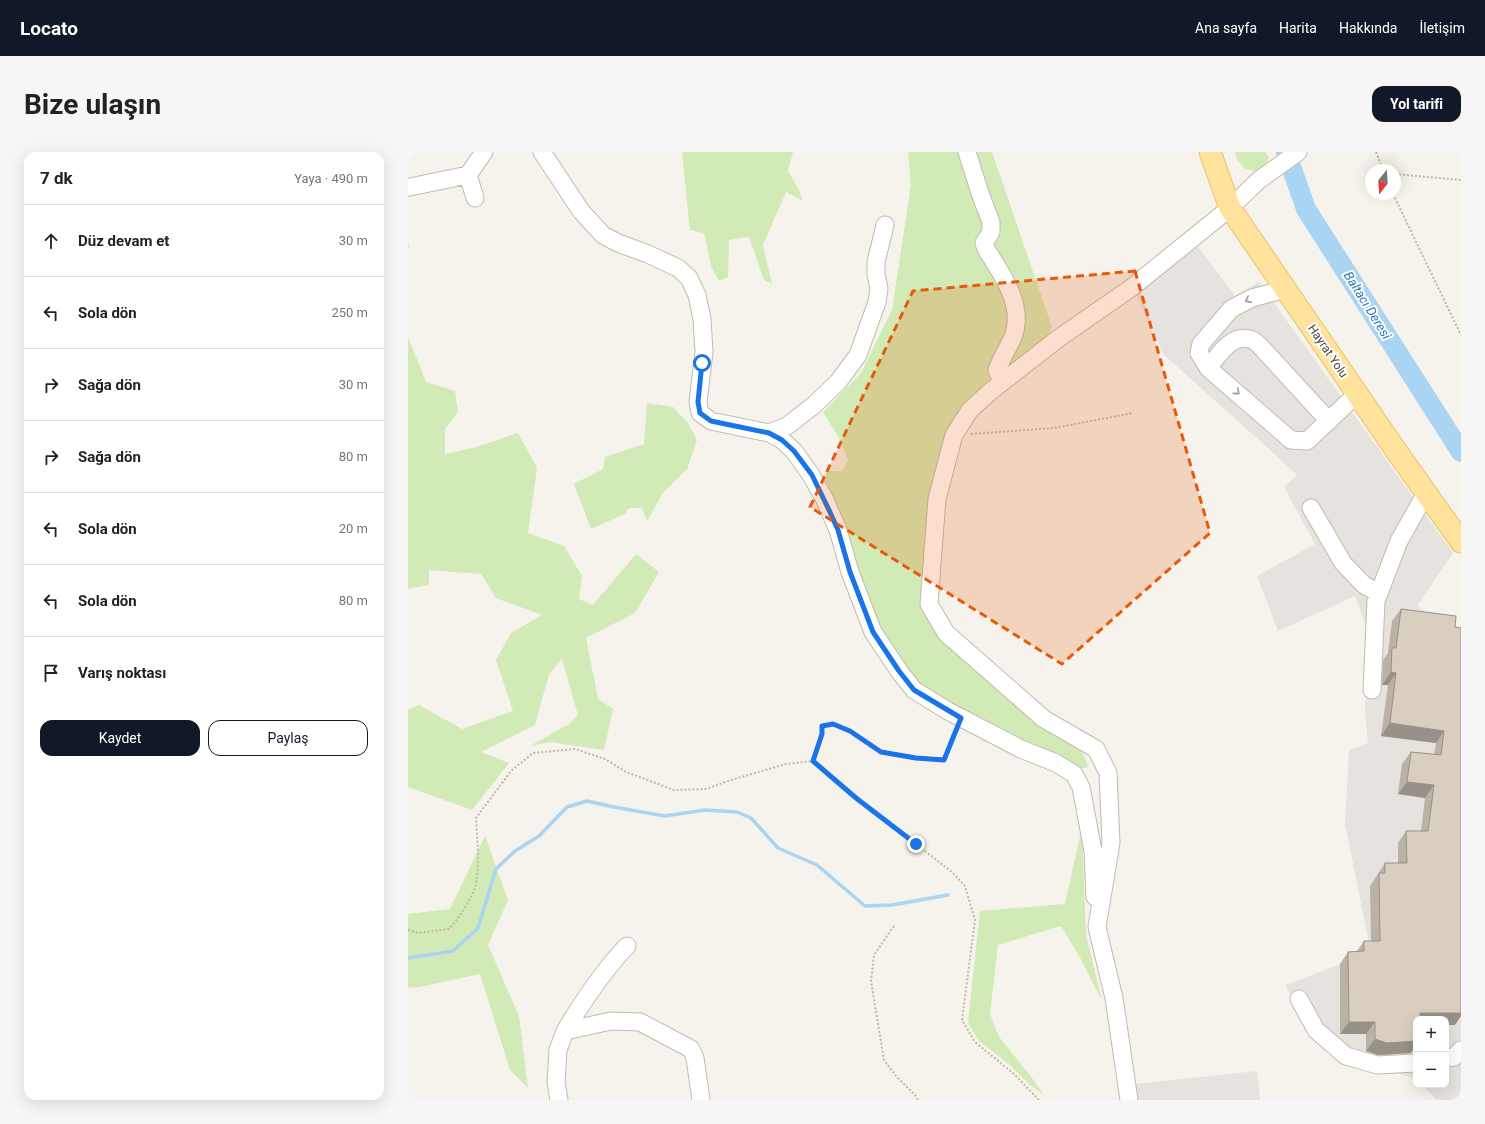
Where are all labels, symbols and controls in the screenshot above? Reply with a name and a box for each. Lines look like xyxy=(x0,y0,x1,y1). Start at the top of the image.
text: Locato xyxy=(20,17,78,40)
text: Ana sayfa xyxy=(1195,20,1257,36)
text: Harita xyxy=(1279,20,1317,36)
text: Hakkında xyxy=(1339,20,1397,36)
text: İletişim xyxy=(1419,20,1465,36)
button: Yol tarifi xyxy=(1372,86,1461,122)
text: Bize ulaşın xyxy=(24,88,161,121)
north arrow xyxy=(1365,164,1401,200)
text: 7 dk xyxy=(40,168,73,188)
text: Yaya · 490 m xyxy=(294,171,368,186)
icon: ahead xyxy=(40,230,62,252)
text: Düz devam et xyxy=(78,232,169,250)
text: 30 m xyxy=(339,233,368,248)
water label: Baltacı Deresi xyxy=(1341,269,1395,343)
one-way arrow xyxy=(1245,295,1252,303)
icon: left xyxy=(40,302,62,324)
text: Sola dön xyxy=(78,304,137,322)
text: 250 m xyxy=(331,305,368,320)
street label: Hayrat Yolu xyxy=(1305,322,1351,380)
route start xyxy=(693,354,711,372)
icon: right xyxy=(40,374,62,396)
text: Sağa dön xyxy=(78,376,141,394)
text: 30 m xyxy=(339,377,368,392)
one-way arrow xyxy=(1232,388,1240,395)
icon: right xyxy=(40,446,62,468)
text: Sağa dön xyxy=(78,448,141,466)
text: 80 m xyxy=(339,449,368,464)
icon: left xyxy=(40,518,62,540)
text: Sola dön xyxy=(78,520,137,538)
text: 20 m xyxy=(339,521,368,536)
icon: left xyxy=(40,590,62,612)
text: Sola dön xyxy=(78,592,137,610)
text: 80 m xyxy=(339,593,368,608)
icon: arrive xyxy=(40,662,62,684)
text: Varış noktası xyxy=(78,664,166,682)
button: Kaydet xyxy=(40,720,200,756)
button: Paylaş xyxy=(208,720,368,756)
route end xyxy=(907,835,925,853)
map controls xyxy=(1413,1016,1449,1088)
button: + xyxy=(1413,1016,1449,1052)
button: − xyxy=(1413,1052,1449,1088)

